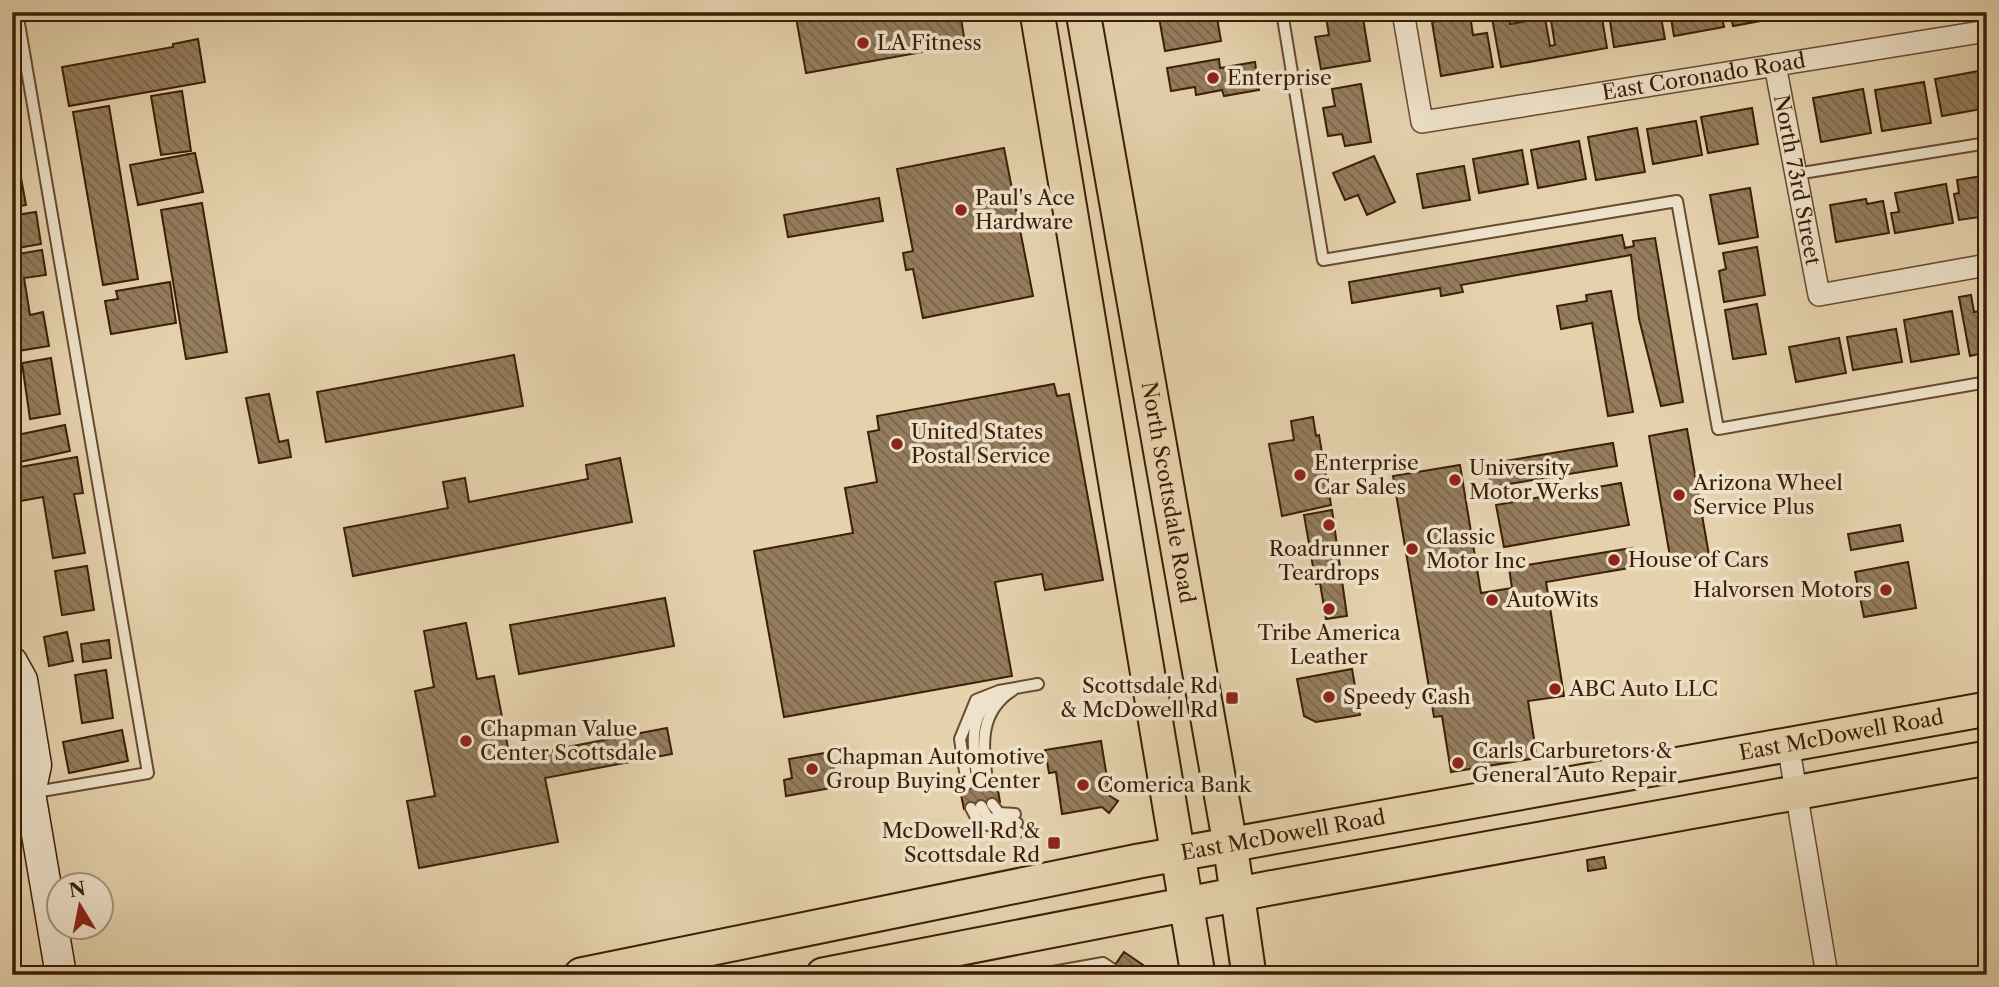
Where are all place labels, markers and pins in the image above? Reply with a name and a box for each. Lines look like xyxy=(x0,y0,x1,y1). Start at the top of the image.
place label: LA Fitness xyxy=(877,30,982,55)
marker: LA Fitness xyxy=(855,35,871,51)
place label: Enterprise xyxy=(1227,65,1332,90)
marker: Enterprise xyxy=(1205,70,1221,86)
place label: Paul's Ace Hardware xyxy=(975,185,1075,234)
marker: Paul's Ace Hardware xyxy=(953,202,969,218)
place label: United States Postal Service xyxy=(911,419,1050,468)
marker: United States Postal Service xyxy=(889,436,905,452)
place label: Enterprise Car Sales xyxy=(1314,450,1419,499)
place label: University Motor Werks xyxy=(1469,455,1599,504)
marker: Enterprise Car Sales xyxy=(1292,467,1308,483)
place label: Arizona Wheel Service Plus xyxy=(1692,470,1843,519)
marker: University Motor Werks xyxy=(1447,472,1463,488)
marker: Arizona Wheel Service Plus xyxy=(1671,487,1687,503)
marker: Roadrunner Teardrops xyxy=(1321,517,1337,533)
place label: Classic Motor Inc xyxy=(1426,524,1526,573)
place label: Roadrunner Teardrops xyxy=(1269,536,1389,585)
marker: Classic Motor Inc xyxy=(1404,541,1420,557)
place label: House of Cars xyxy=(1628,547,1769,572)
marker: House of Cars xyxy=(1606,552,1622,568)
place label: Halvorsen Motors xyxy=(1693,577,1872,602)
marker: Halvorsen Motors xyxy=(1878,582,1894,598)
place label: AutoWits xyxy=(1505,587,1599,612)
marker: AutoWits xyxy=(1484,592,1500,608)
marker: Tribe America Leather xyxy=(1321,601,1337,617)
place label: Tribe America Leather xyxy=(1257,620,1401,669)
place label: Scottsdale Rd & McDowell Rd xyxy=(1060,673,1218,722)
place label: ABC Auto LLC xyxy=(1568,676,1718,701)
marker: ABC Auto LLC xyxy=(1547,681,1563,697)
place label: Speedy Cash xyxy=(1343,684,1471,709)
marker: Speedy Cash xyxy=(1321,689,1337,705)
marker: Scottsdale Rd & McDowell Rd xyxy=(1224,690,1240,706)
place label: Chapman Value Center Scottsdale xyxy=(480,716,657,765)
marker: Chapman Value Center Scottsdale xyxy=(458,733,474,749)
place label: Carls Carburetors & General Auto Repair xyxy=(1472,738,1677,787)
place label: Chapman Automotive Group Buying Center xyxy=(826,744,1045,793)
marker: Carls Carburetors & General Auto Repair xyxy=(1450,755,1466,771)
marker: Chapman Automotive Group Buying Center xyxy=(804,761,820,777)
place label: Comerica Bank xyxy=(1097,772,1252,797)
marker: Comerica Bank xyxy=(1075,777,1091,793)
place label: McDowell Rd & Scottsdale Rd xyxy=(882,818,1040,867)
marker: McDowell Rd & Scottsdale Rd xyxy=(1046,835,1062,851)

